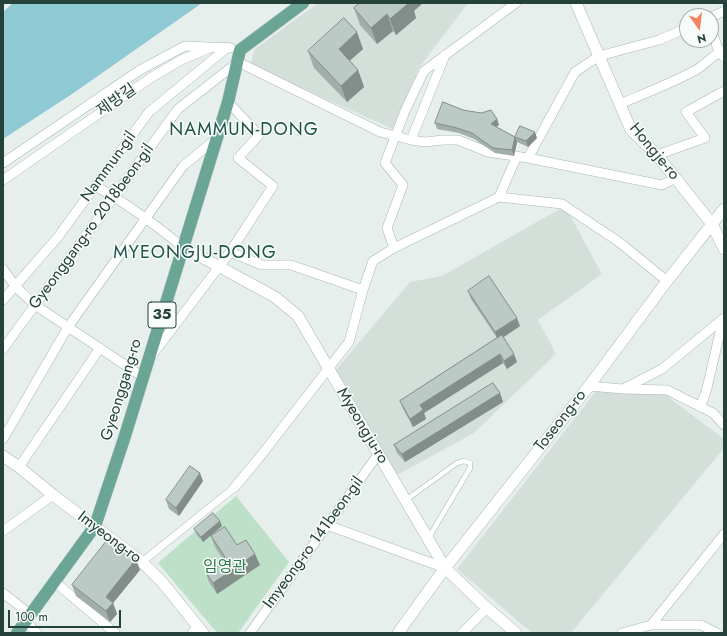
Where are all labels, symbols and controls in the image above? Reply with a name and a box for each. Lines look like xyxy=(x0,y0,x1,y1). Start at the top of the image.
north arrow xyxy=(679,8,719,48)
text: N xyxy=(695,30,708,47)
street label: 제방길 xyxy=(93,80,141,122)
district label: NAMMUN-DONG xyxy=(169,120,319,142)
street label: Hongje-ro xyxy=(625,120,683,184)
street label: Nammun-gil xyxy=(77,128,141,206)
street label: Gyeonggang-ro 2018beon-gil xyxy=(25,141,159,313)
district label: MYEONGJU-DONG xyxy=(113,243,277,265)
road number: 35 xyxy=(148,302,176,328)
street label: Gyeonggang-ro xyxy=(97,337,147,443)
street label: Myeongju-ro xyxy=(332,385,392,467)
street label: Toseong-ro xyxy=(531,386,591,456)
street label: Imyeong-ro 141beon-gil xyxy=(260,473,368,613)
street label: Imyeong-ro xyxy=(73,508,145,568)
park label: 임영관 xyxy=(203,558,247,578)
scale bar xyxy=(10,602,123,628)
text: 100 m xyxy=(15,608,48,626)

